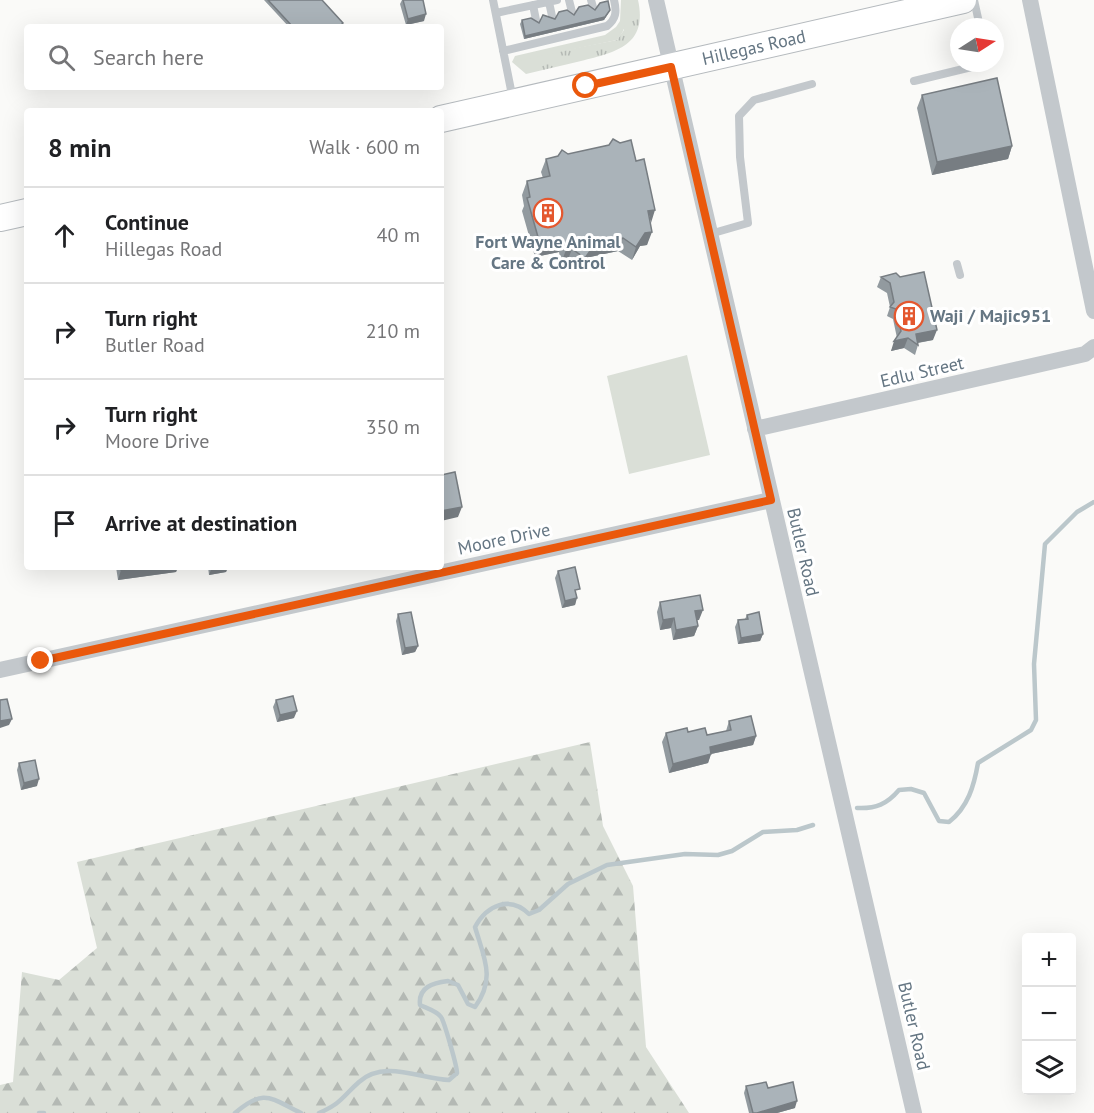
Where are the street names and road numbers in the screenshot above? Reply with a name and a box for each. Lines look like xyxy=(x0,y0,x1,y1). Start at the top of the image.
street label: Hillegas Road xyxy=(700,24,808,70)
street label: Edlu Street xyxy=(878,351,966,392)
street label: Butler Road xyxy=(782,506,825,598)
street label: Moore Drive xyxy=(456,517,552,560)
street label: Butler Road xyxy=(893,980,936,1072)

